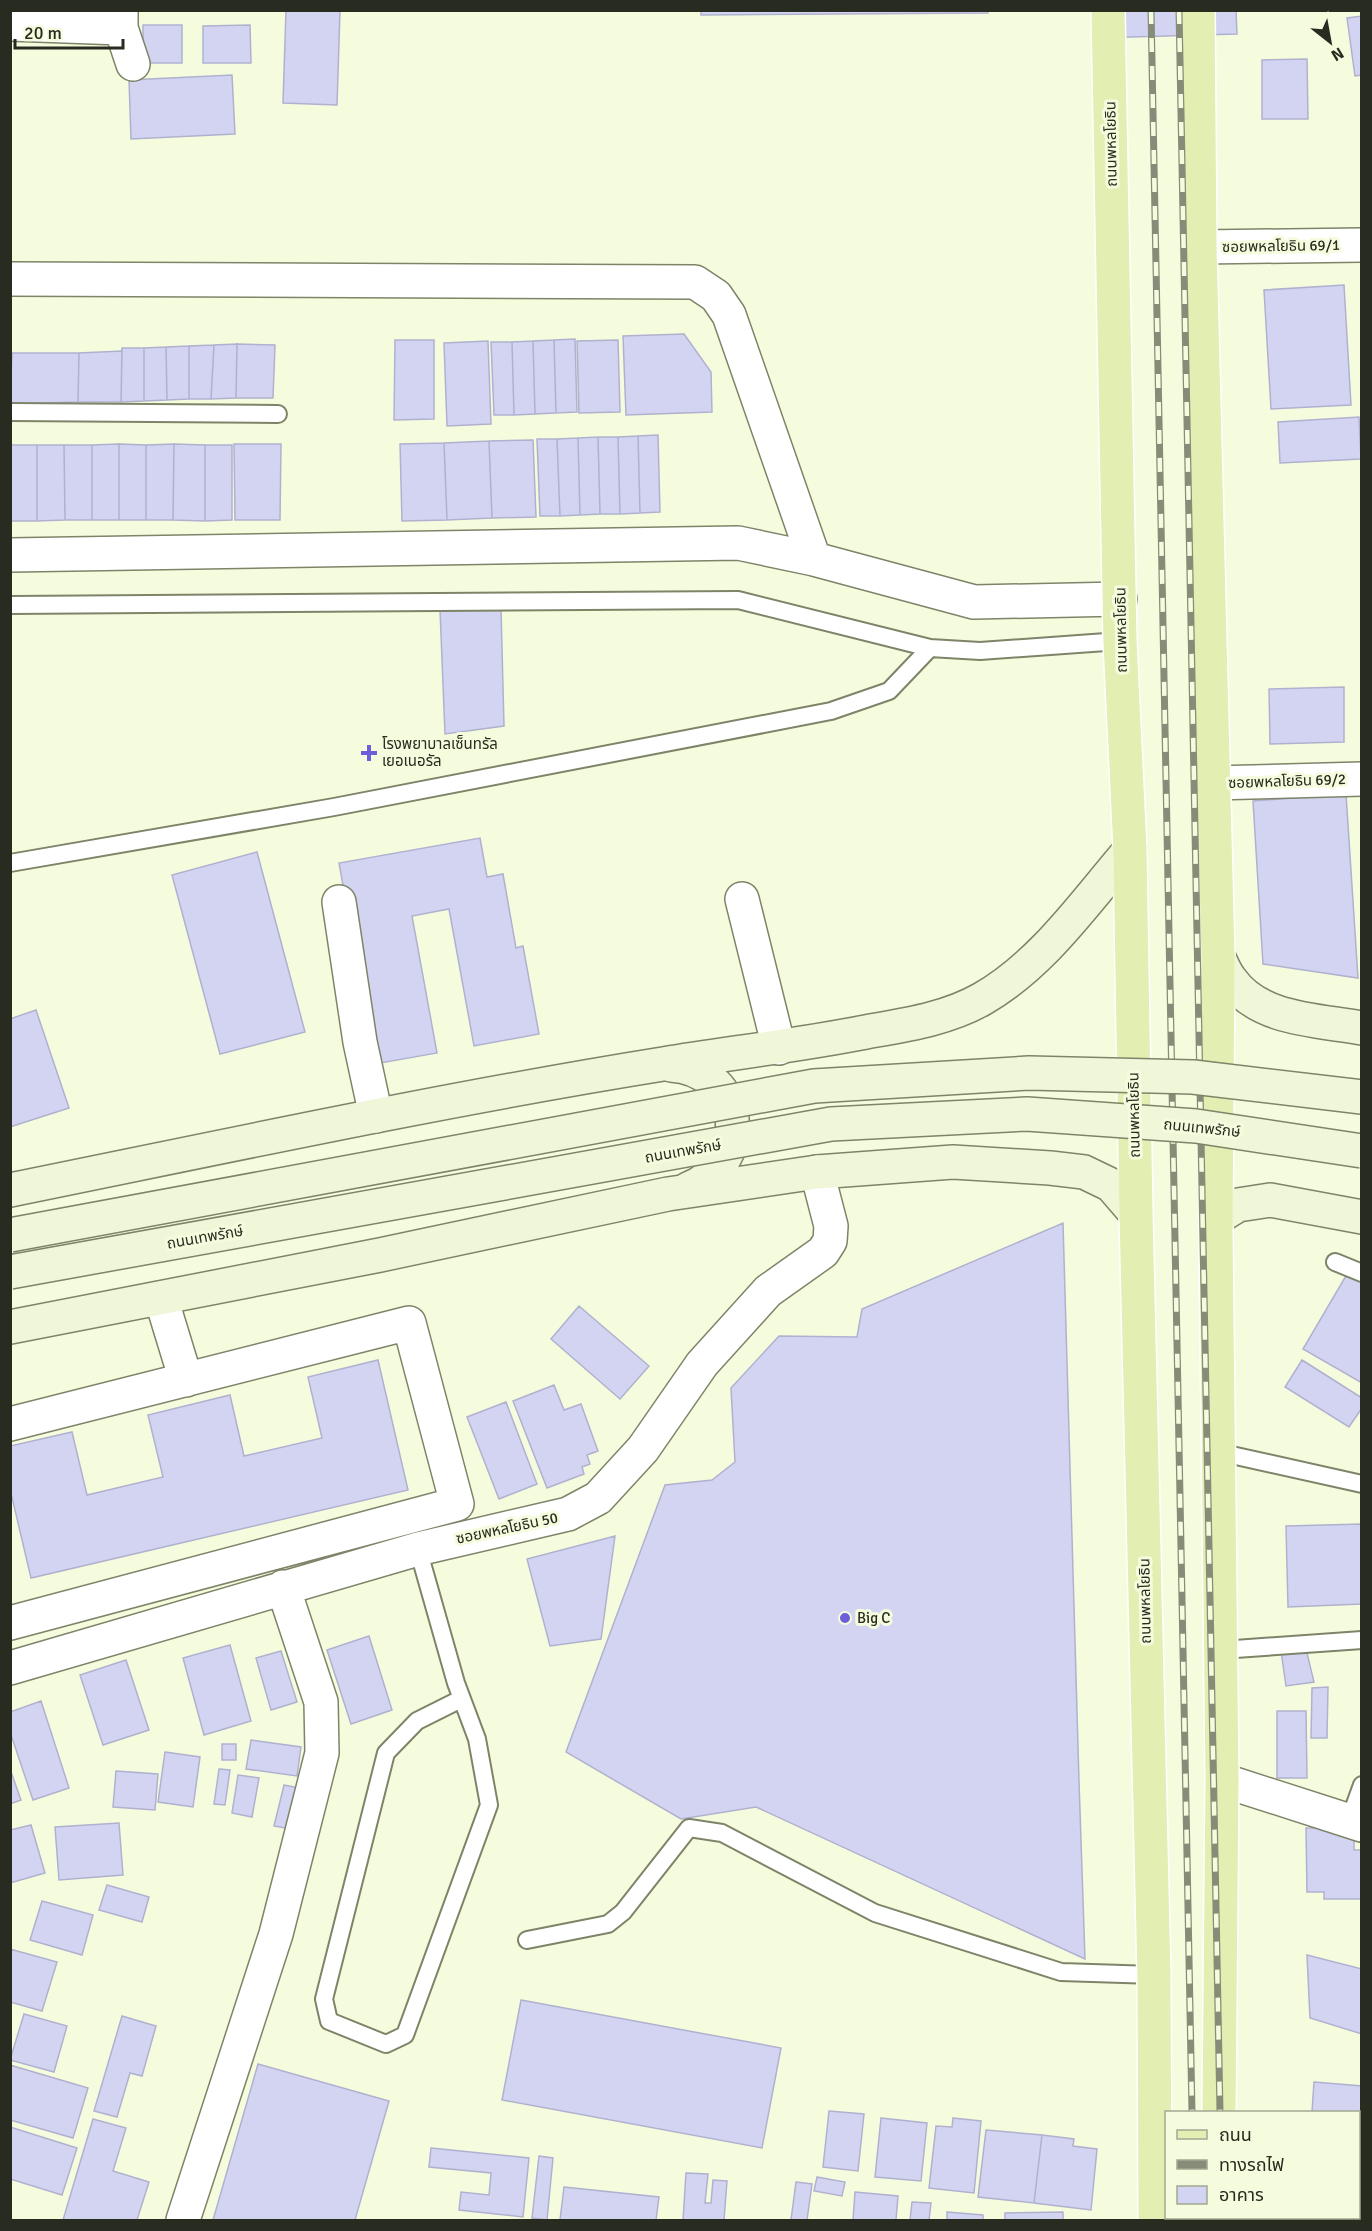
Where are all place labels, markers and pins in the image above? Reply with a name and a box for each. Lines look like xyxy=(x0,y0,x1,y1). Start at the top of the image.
place label: โรงพยาบาลเซ็นทรัล เยอเนอรัล xyxy=(382,735,498,770)
marker: โรงพยาบาลเซ็นทรัล เยอเนอรัล xyxy=(360,744,378,762)
place label: Big C xyxy=(857,1609,890,1627)
marker: Big C xyxy=(838,1611,852,1625)

